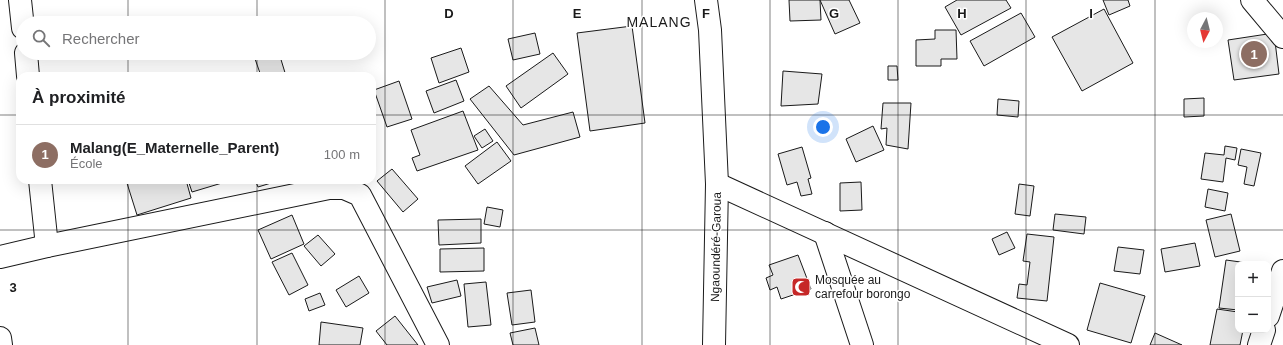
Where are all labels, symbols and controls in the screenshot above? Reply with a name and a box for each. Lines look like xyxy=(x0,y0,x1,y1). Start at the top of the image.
text: D xyxy=(444,6,454,21)
text: E xyxy=(573,6,582,21)
text: F xyxy=(702,6,710,21)
text: G xyxy=(829,6,839,21)
text: H xyxy=(957,6,967,21)
text: I xyxy=(1089,6,1093,21)
north arrow xyxy=(1187,12,1223,48)
district label: MALANG xyxy=(626,14,692,30)
search box xyxy=(16,16,376,60)
icon: search xyxy=(30,27,52,49)
text: Rechercher xyxy=(62,30,140,47)
pin: 1 xyxy=(1241,39,1267,69)
text: À proximité xyxy=(32,88,126,107)
your location xyxy=(813,117,833,137)
text: Malang(E_Maternelle_Parent) xyxy=(70,139,279,156)
text: 1 xyxy=(41,147,49,162)
text: 100 m xyxy=(324,147,360,162)
text: École xyxy=(70,156,103,171)
street label: Ngaoundéré-Garoua xyxy=(708,192,724,302)
map controls xyxy=(1235,261,1271,333)
button: + xyxy=(1235,261,1271,297)
place label: Mosquée au carrefour borongo xyxy=(815,273,911,301)
mosque icon: Mosquée au carrefour borongo xyxy=(790,276,812,298)
text: 3 xyxy=(9,280,17,295)
button: − xyxy=(1235,297,1271,333)

